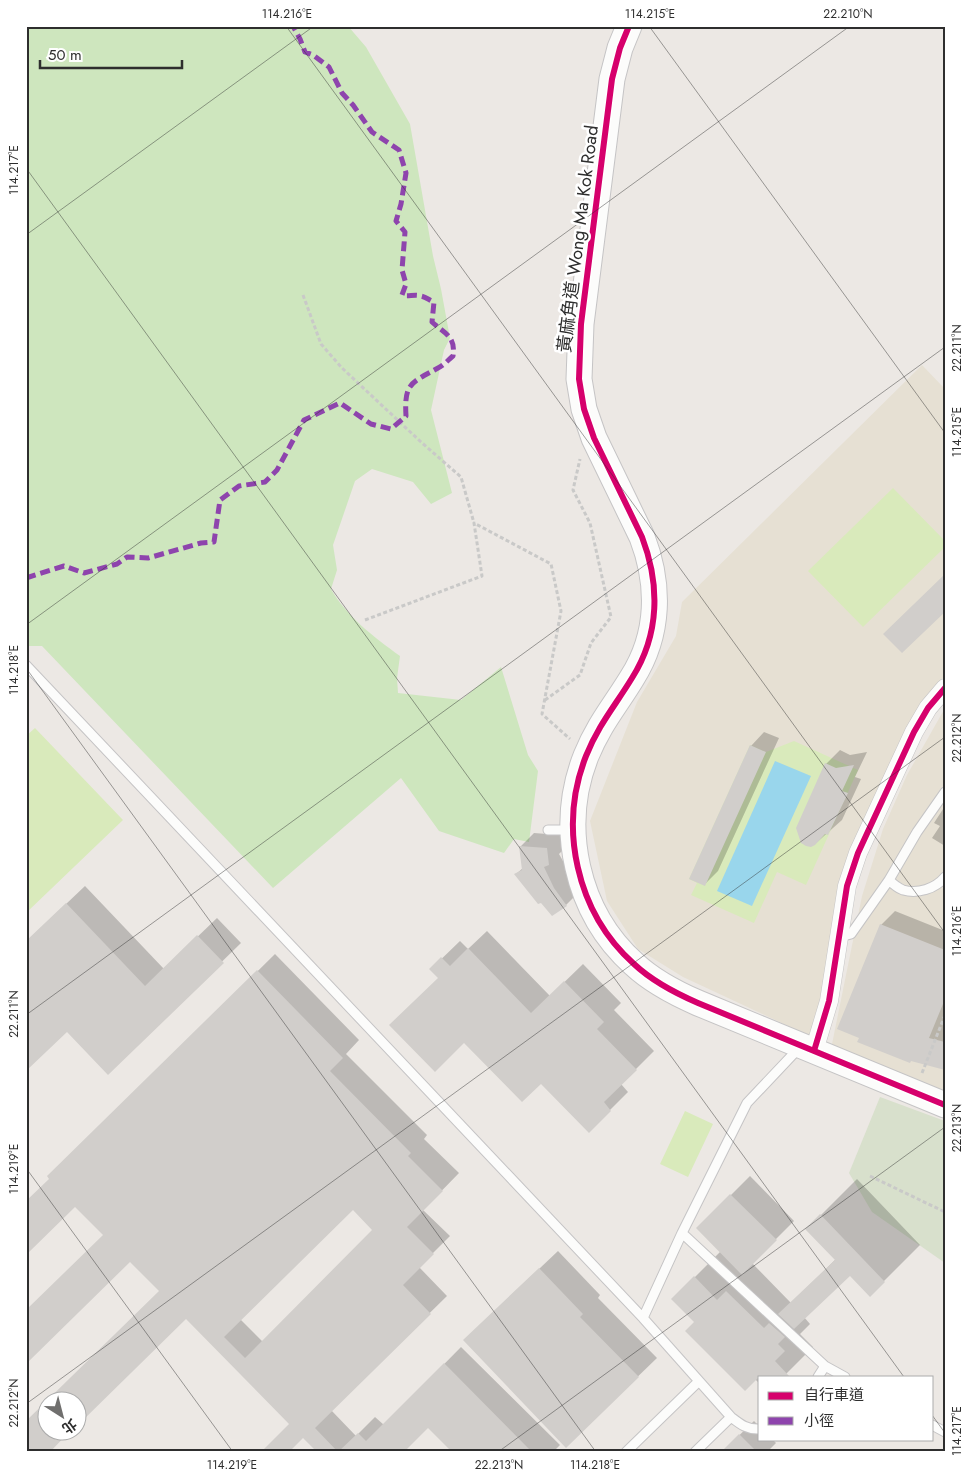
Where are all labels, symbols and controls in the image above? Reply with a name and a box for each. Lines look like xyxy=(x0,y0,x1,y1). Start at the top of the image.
text: 114.216°E xyxy=(262,5,312,23)
text: 114.215°E xyxy=(625,5,675,23)
text: 22.210°N xyxy=(823,5,873,23)
scale bar xyxy=(40,38,182,70)
text: 50 m xyxy=(48,44,82,66)
street label: 黃麻角道 Wong Ma Kok Road xyxy=(551,124,605,354)
text: 114.217°E xyxy=(5,145,23,195)
text: 22.211°N xyxy=(948,324,966,372)
text: 114.215°E xyxy=(948,407,966,457)
text: 114.218°E xyxy=(5,645,23,695)
text: 22.212°N xyxy=(948,714,966,762)
text: 114.216°E xyxy=(948,906,966,956)
text: 22.211°N xyxy=(5,990,23,1038)
text: 22.213°N xyxy=(948,1104,966,1152)
text: 114.219°E xyxy=(5,1144,23,1194)
legend xyxy=(758,1376,934,1440)
text: 22.212°N xyxy=(5,1379,23,1427)
text: 自行車道 xyxy=(804,1384,864,1406)
north arrow xyxy=(38,1390,88,1440)
text: 114.217°E xyxy=(948,1406,966,1456)
text: 小徑 xyxy=(804,1410,834,1432)
text: 北 xyxy=(58,1414,81,1439)
text: 114.219°E xyxy=(207,1456,257,1474)
text: 22.213°N xyxy=(475,1456,523,1474)
text: 114.218°E xyxy=(570,1456,620,1474)

